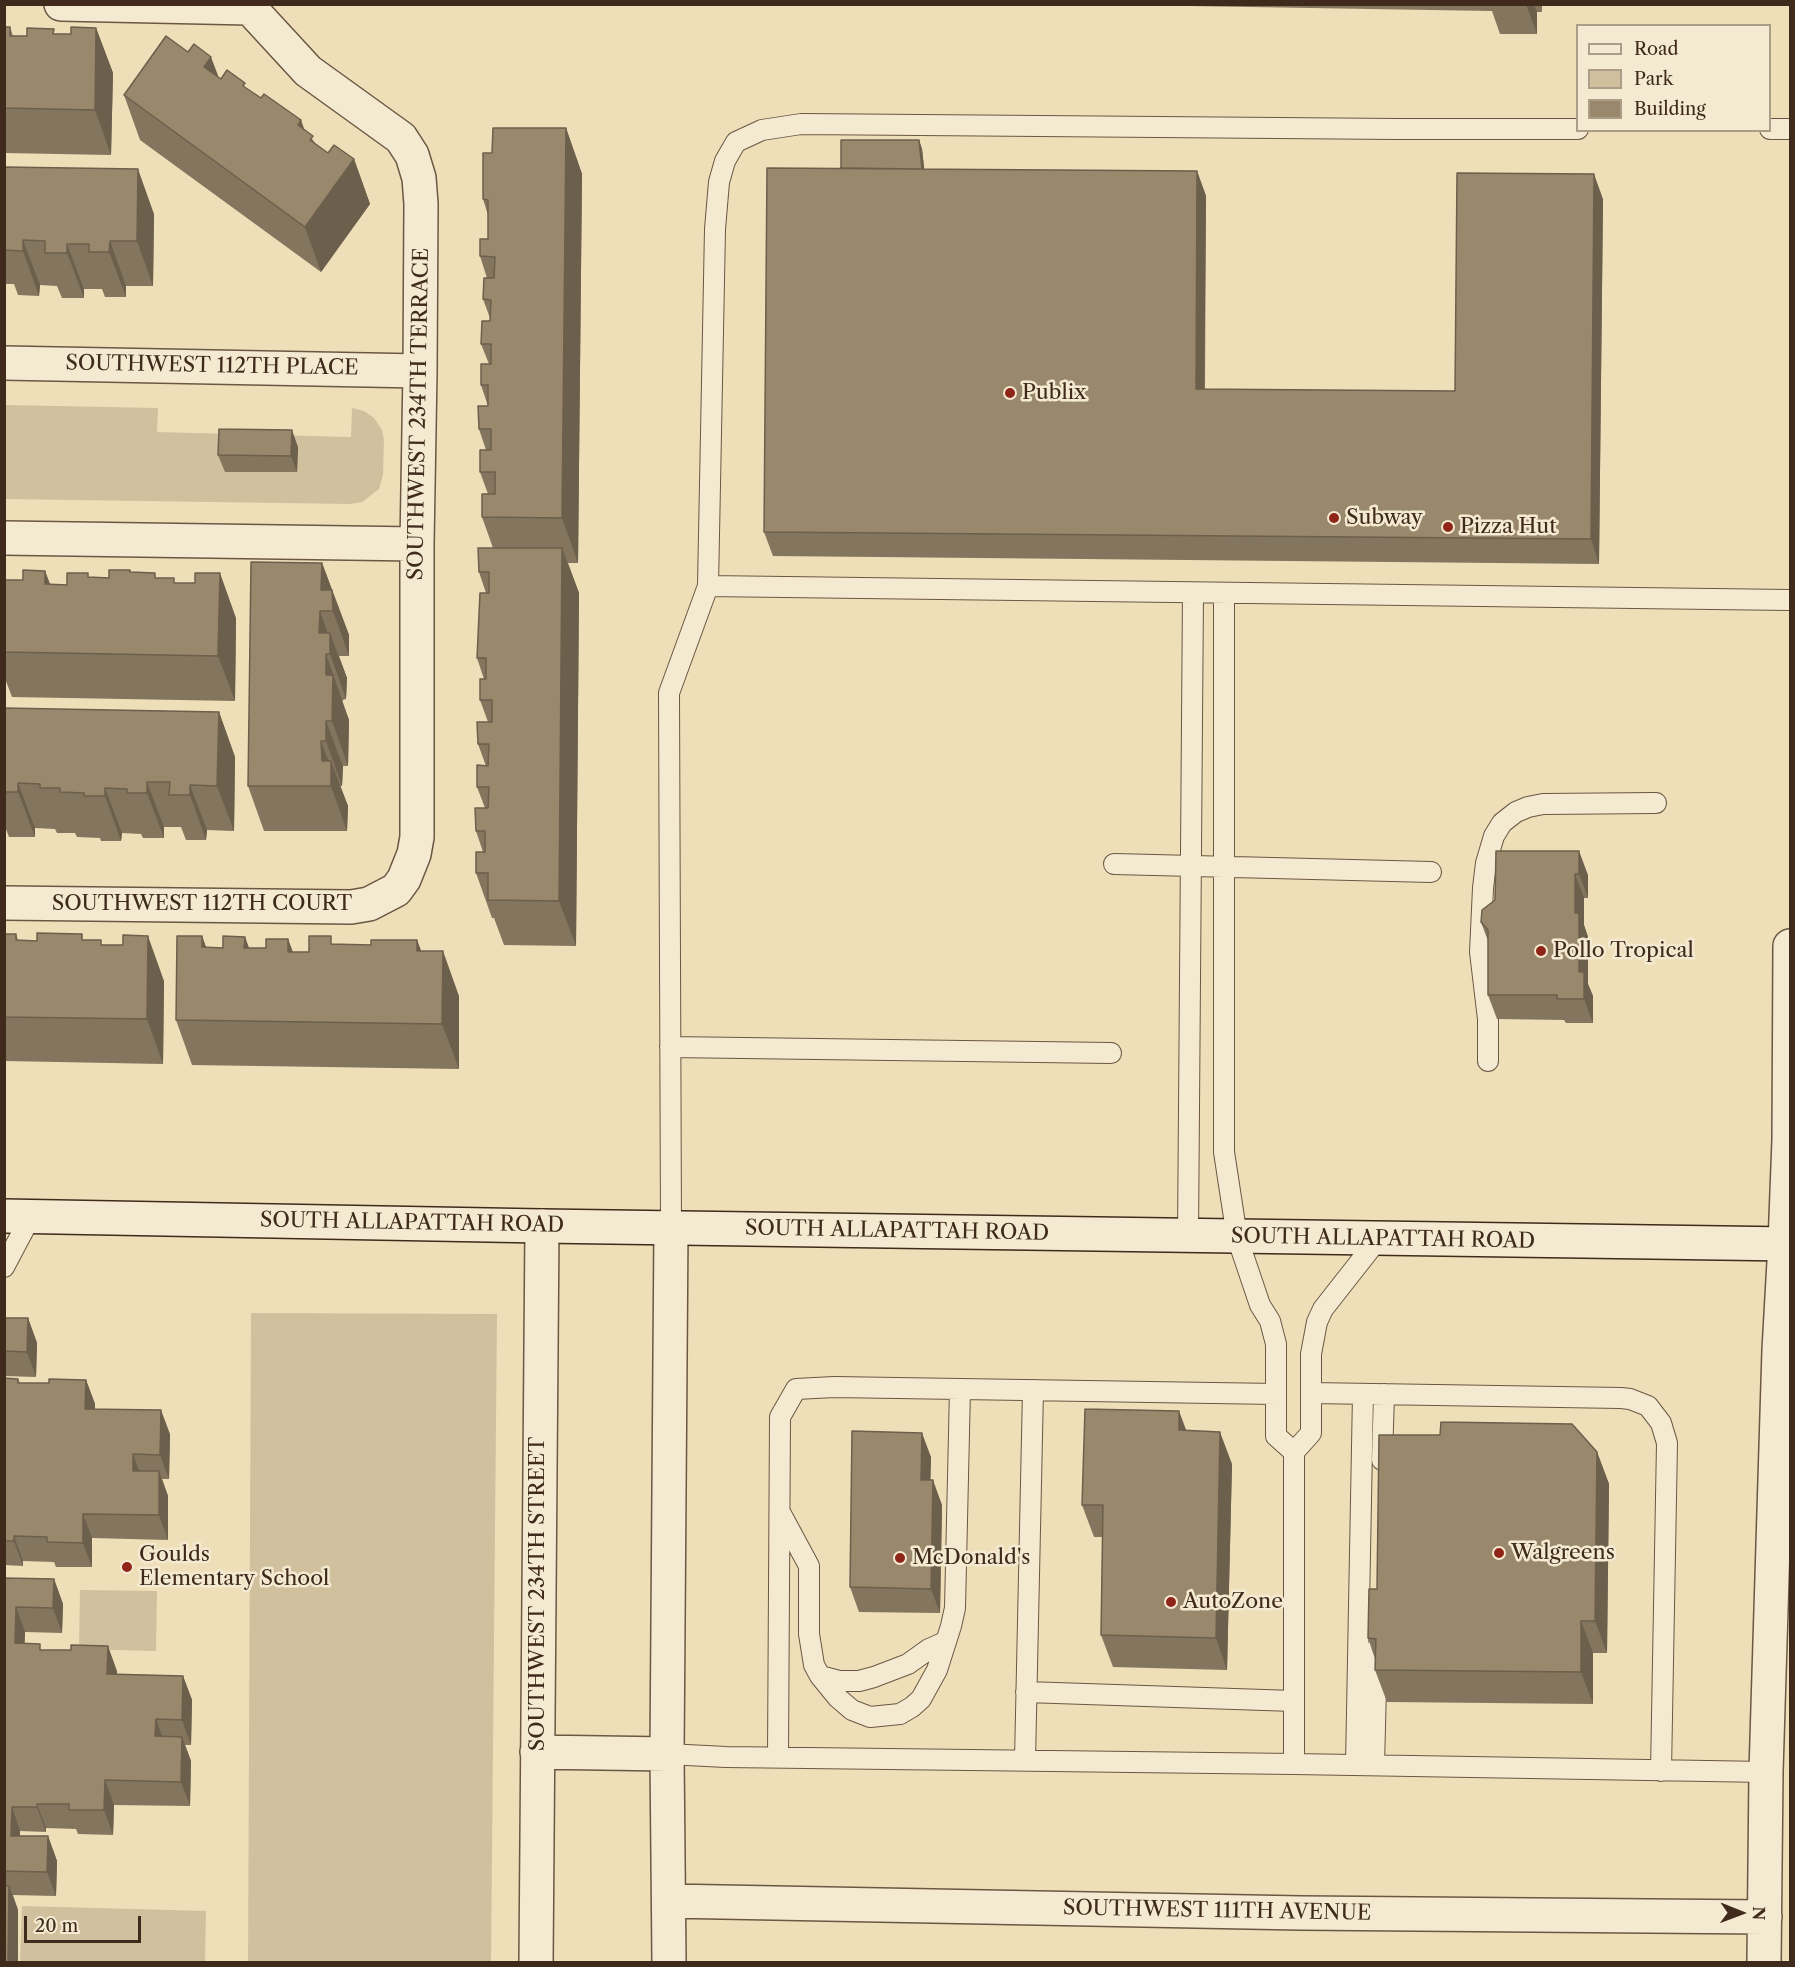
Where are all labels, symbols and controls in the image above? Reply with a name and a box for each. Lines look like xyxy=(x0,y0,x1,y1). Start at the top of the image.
legend xyxy=(1576,24,1771,132)
text: Road xyxy=(1634,38,1679,60)
text: Park xyxy=(1634,68,1673,90)
text: Building xyxy=(1634,98,1706,120)
street label: SOUTHWEST 234TH TERRACE xyxy=(403,247,435,581)
street label: SOUTHWEST 112TH PLACE xyxy=(65,351,359,381)
place label: Publix xyxy=(1022,380,1086,406)
marker: Publix xyxy=(1003,386,1017,400)
place label: Subway xyxy=(1346,505,1423,531)
marker: Subway xyxy=(1327,511,1341,525)
place label: Pizza Hut xyxy=(1460,514,1557,540)
marker: Pizza Hut xyxy=(1441,520,1455,534)
street label: SOUTHWEST 112TH COURT xyxy=(52,891,352,917)
place label: Pollo Tropical xyxy=(1553,938,1694,964)
marker: Pollo Tropical xyxy=(1534,944,1548,958)
street label: SOUTH ALLAPATTAH ROAD xyxy=(260,1208,564,1238)
street label: SOUTH ALLAPATTAH ROAD xyxy=(745,1216,1049,1246)
street label: SOUTH ALLAPATTAH ROAD xyxy=(1231,1224,1535,1254)
street label: SOUTHWEST 234TH STREET xyxy=(525,1437,551,1751)
place label: Walgreens xyxy=(1511,1540,1615,1566)
place label: Goulds Elementary School xyxy=(139,1542,329,1592)
place label: McDonald's xyxy=(912,1545,1030,1571)
marker: Walgreens xyxy=(1492,1546,1506,1560)
marker: McDonald's xyxy=(893,1551,907,1565)
marker: Goulds Elementary School xyxy=(120,1560,134,1574)
place label: AutoZone xyxy=(1183,1589,1283,1615)
marker: AutoZone xyxy=(1164,1595,1178,1609)
north arrow xyxy=(1711,1883,1771,1943)
street label: SOUTHWEST 111TH AVENUE xyxy=(1063,1896,1371,1926)
scale bar xyxy=(27,1904,144,1942)
text: N xyxy=(1749,1906,1769,1920)
text: 20 m xyxy=(35,1915,78,1937)

